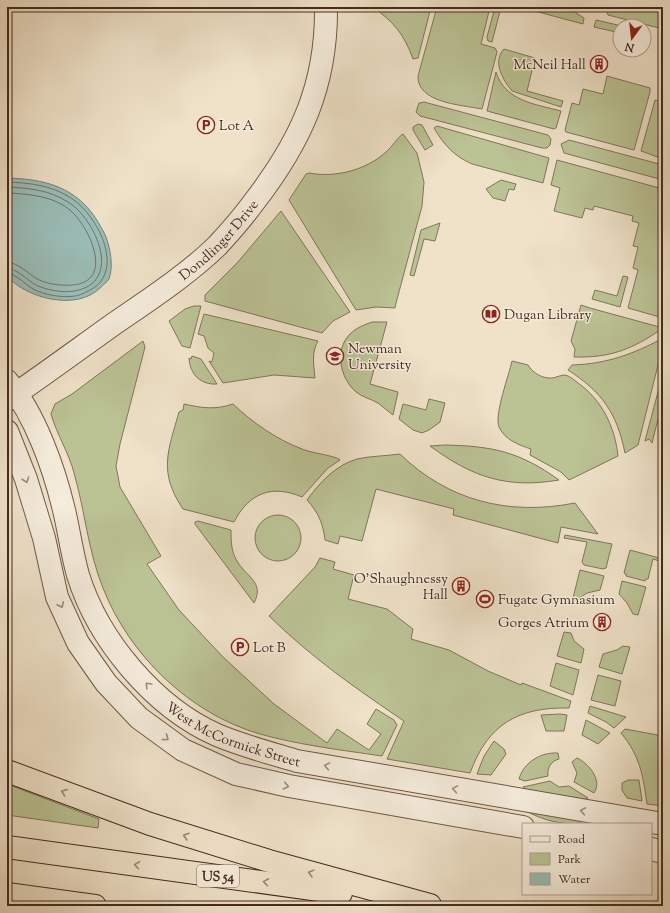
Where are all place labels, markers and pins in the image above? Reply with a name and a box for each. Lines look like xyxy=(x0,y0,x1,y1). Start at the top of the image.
building icon: McNeil Hall xyxy=(589,54,609,74)
place label: McNeil Hall xyxy=(514,56,586,76)
parking icon: Lot A xyxy=(196,115,216,135)
place label: Lot A xyxy=(219,117,255,137)
library icon: Dugan Library xyxy=(481,304,501,324)
place label: Dugan Library xyxy=(504,306,591,326)
place label: Newman University xyxy=(348,340,411,376)
school or university icon: Newman University xyxy=(325,346,345,366)
place label: O'Shaughnessy Hall xyxy=(354,570,448,606)
building icon: O'Shaughnessy Hall xyxy=(451,576,471,596)
sports icon: Fugate Gymnasium xyxy=(475,589,495,609)
place label: Fugate Gymnasium xyxy=(498,591,615,611)
building icon: Gorges Atrium xyxy=(592,612,612,632)
place label: Gorges Atrium xyxy=(498,614,589,634)
parking icon: Lot B xyxy=(230,637,250,657)
place label: Lot B xyxy=(253,639,286,659)

